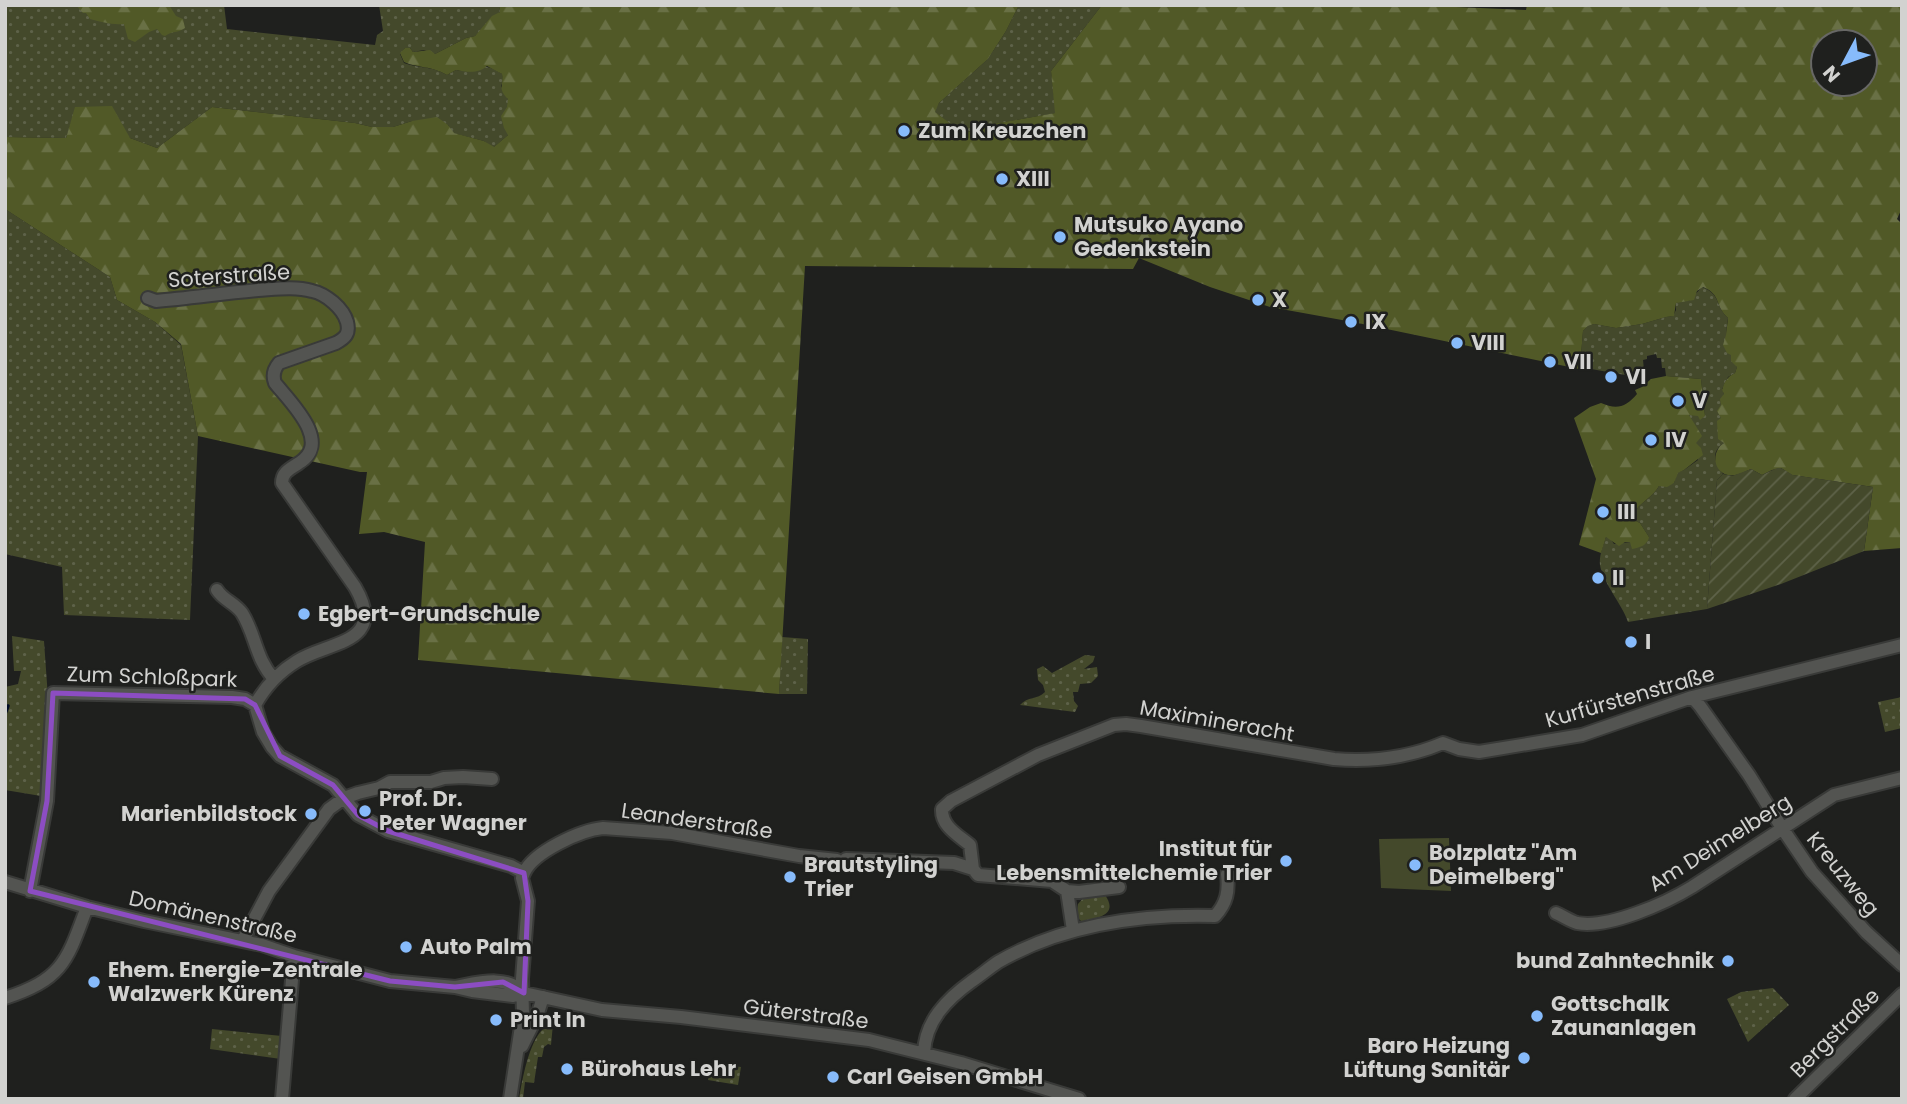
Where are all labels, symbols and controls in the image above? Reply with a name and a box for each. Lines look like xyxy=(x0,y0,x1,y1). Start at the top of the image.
north arrow xyxy=(1809,28,1879,98)
text: N xyxy=(1817,60,1846,88)
place label: Zum Kreuzchen xyxy=(918,116,1086,145)
marker: Zum Kreuzchen xyxy=(896,123,912,139)
place label: XIII xyxy=(1016,164,1050,193)
marker: XIII xyxy=(994,171,1010,187)
place label: Mutsuko Ayano Gedenkstein xyxy=(1074,210,1243,263)
marker: Mutsuko Ayano Gedenkstein xyxy=(1052,229,1068,245)
street label: Soterstraße xyxy=(167,257,291,294)
place label: X xyxy=(1272,285,1287,314)
marker: X xyxy=(1250,292,1266,308)
place label: IX xyxy=(1365,307,1386,336)
marker: IX xyxy=(1343,314,1359,330)
place label: VIII xyxy=(1471,328,1505,357)
marker: VIII xyxy=(1449,335,1465,351)
place label: VII xyxy=(1564,347,1592,376)
marker: VII xyxy=(1542,354,1558,370)
place label: VI xyxy=(1625,362,1647,391)
marker: VI xyxy=(1603,369,1619,385)
place label: V xyxy=(1692,386,1708,415)
marker: V xyxy=(1670,393,1686,409)
place label: IV xyxy=(1665,425,1687,454)
marker: IV xyxy=(1643,432,1659,448)
place label: III xyxy=(1617,497,1636,526)
marker: III xyxy=(1595,504,1611,520)
place label: II xyxy=(1612,563,1624,592)
marker: II xyxy=(1590,570,1606,586)
place label: Egbert-Grundschule xyxy=(318,599,540,628)
marker: Egbert-Grundschule xyxy=(296,606,312,622)
place label: I xyxy=(1645,627,1651,656)
marker: I xyxy=(1623,634,1639,650)
street label: Kurfürstenstraße xyxy=(1542,658,1718,735)
street label: Zum Schloßpark xyxy=(66,659,238,694)
street label: Maximineracht xyxy=(1137,693,1297,748)
place label: Prof. Dr. Peter Wagner xyxy=(379,784,527,837)
street label: Am Deimelberg xyxy=(1643,787,1797,898)
street label: Leanderstraße xyxy=(619,796,775,845)
place label: Marienbildstock xyxy=(121,799,297,828)
marker: Prof. Dr. Peter Wagner xyxy=(357,803,373,819)
marker: Marienbildstock xyxy=(303,806,319,822)
street label: Kreuzweg xyxy=(1800,825,1886,922)
place label: Institut für Lebensmittelchemie Trier xyxy=(996,834,1272,887)
place label: Bolzplatz "Am Deimelberg" xyxy=(1429,838,1577,891)
place label: Brautstyling Trier xyxy=(804,850,938,903)
marker: Institut für Lebensmittelchemie Trier xyxy=(1278,853,1294,869)
marker: Bolzplatz "Am Deimelberg" xyxy=(1407,857,1423,873)
marker: Brautstyling Trier xyxy=(782,869,798,885)
street label: Domänenstraße xyxy=(126,883,300,950)
place label: Auto Palm xyxy=(420,932,532,961)
marker: Auto Palm xyxy=(398,939,414,955)
place label: bund Zahntechnik xyxy=(1516,946,1714,975)
marker: bund Zahntechnik xyxy=(1720,953,1736,969)
place label: Ehem. Energie-Zentrale Walzwerk Kürenz xyxy=(108,955,363,1008)
marker: Ehem. Energie-Zentrale Walzwerk Kürenz xyxy=(86,974,102,990)
street label: Bergstraße xyxy=(1783,981,1886,1084)
place label: Gottschalk Zaunanlagen xyxy=(1551,989,1696,1042)
street label: Güterstraße xyxy=(742,991,870,1036)
place label: Print In xyxy=(510,1005,586,1034)
marker: Gottschalk Zaunanlagen xyxy=(1529,1008,1545,1024)
marker: Print In xyxy=(488,1012,504,1028)
place label: Baro Heizung Lüftung Sanitär xyxy=(1343,1031,1510,1084)
marker: Baro Heizung Lüftung Sanitär xyxy=(1516,1050,1532,1066)
place label: Bürohaus Lehr xyxy=(581,1054,736,1083)
marker: Bürohaus Lehr xyxy=(559,1061,575,1077)
place label: Carl Geisen GmbH xyxy=(847,1062,1043,1091)
marker: Carl Geisen GmbH xyxy=(825,1069,841,1085)

